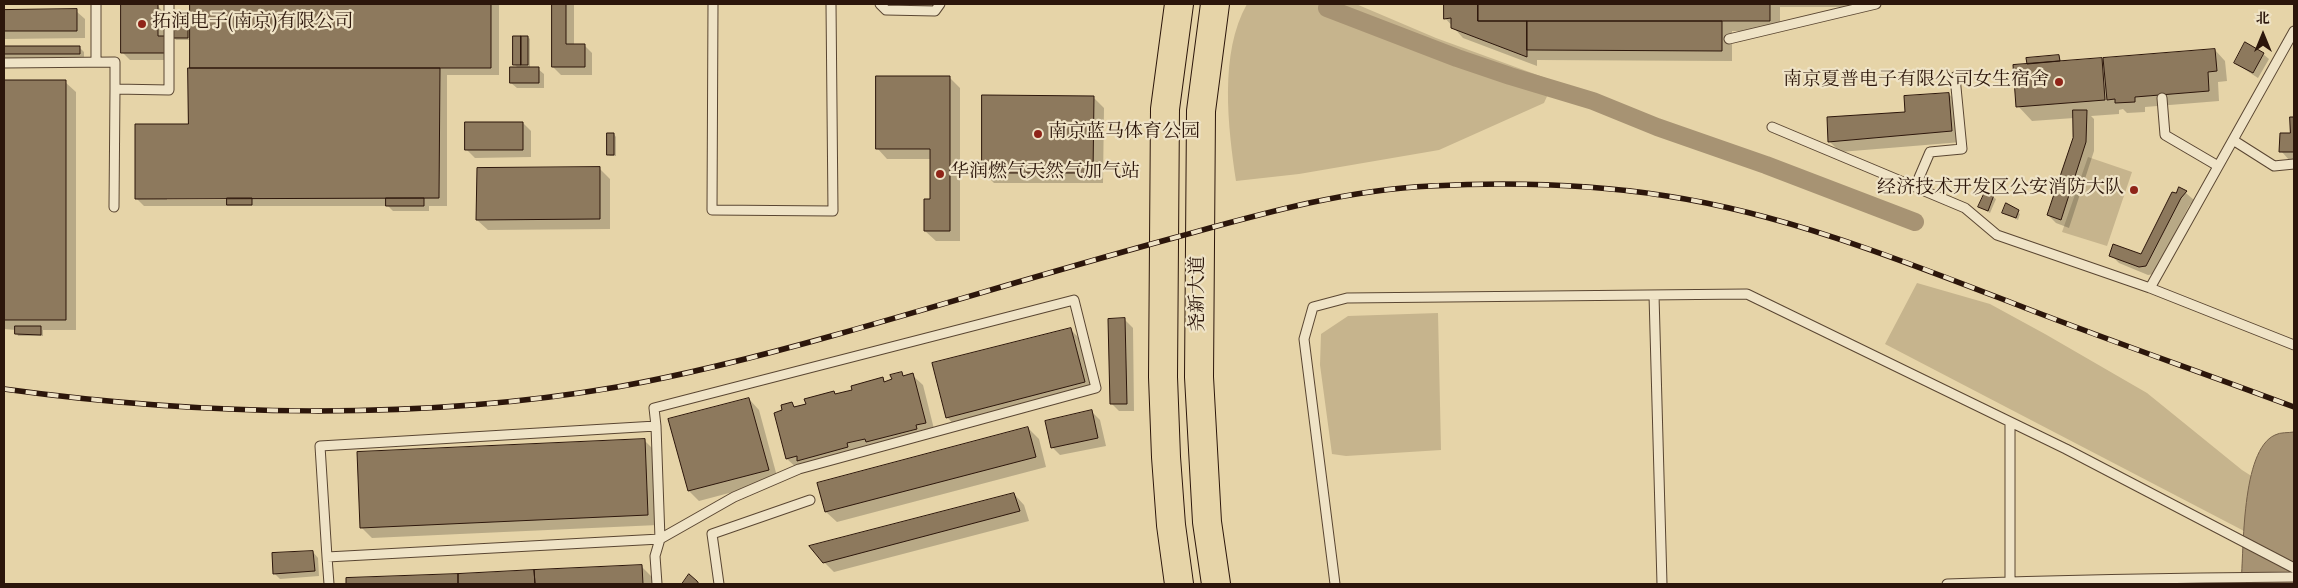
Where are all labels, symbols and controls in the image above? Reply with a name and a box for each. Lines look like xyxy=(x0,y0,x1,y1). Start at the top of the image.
north arrow xyxy=(2238,10,2288,60)
text: 北 xyxy=(2256,10,2270,29)
place label: 拓润电子(南京)有限公司 xyxy=(152,13,353,35)
marker: 拓润电子(南京)有限公司 xyxy=(136,18,148,30)
place label: 南京夏普电子有限公司女生宿舍 xyxy=(1783,71,2049,93)
marker: 南京夏普电子有限公司女生宿舍 xyxy=(2053,76,2065,88)
place label: 南京蓝马体育公园 xyxy=(1048,123,1200,145)
marker: 南京蓝马体育公园 xyxy=(1032,128,1044,140)
place label: 华润燃气天然气加气站 xyxy=(950,163,1140,185)
marker: 华润燃气天然气加气站 xyxy=(934,168,946,180)
place label: 经济技术开发区公安消防大队 xyxy=(1877,179,2124,201)
marker: 经济技术开发区公安消防大队 xyxy=(2128,184,2140,196)
street label: 尧新大道 xyxy=(1189,256,1211,332)

